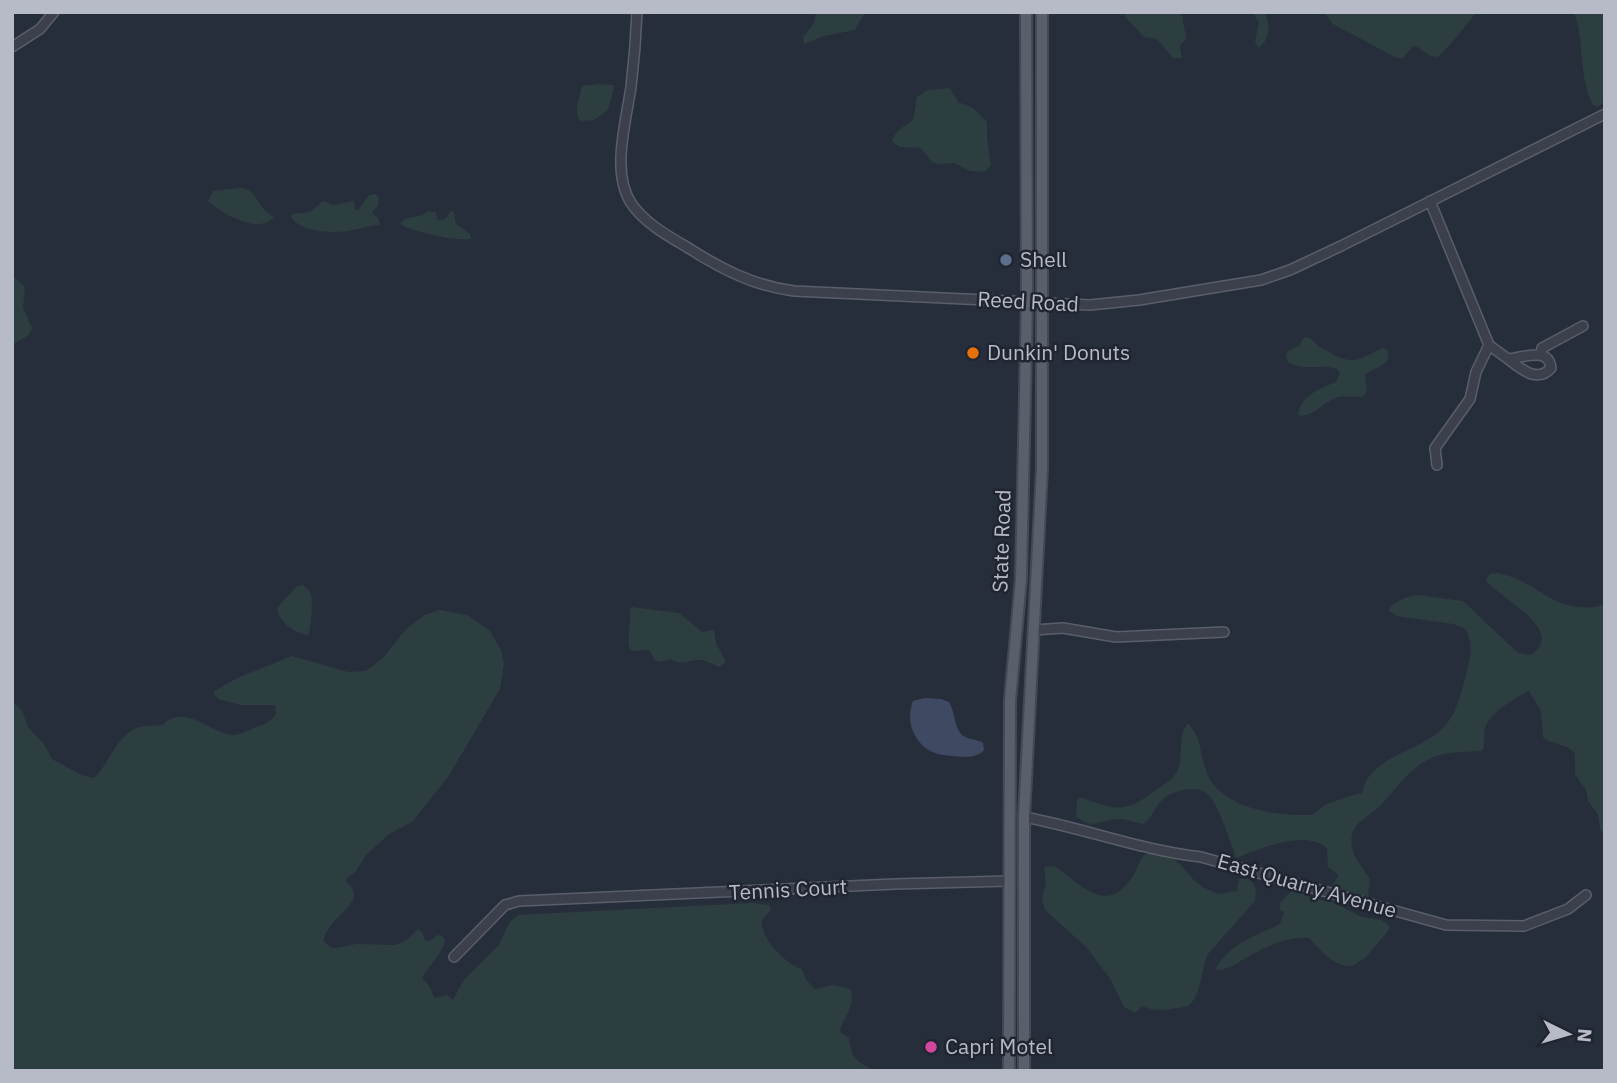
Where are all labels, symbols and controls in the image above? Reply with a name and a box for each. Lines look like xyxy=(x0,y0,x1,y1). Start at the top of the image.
place label: Shell xyxy=(1020,245,1067,273)
marker: Shell xyxy=(998,252,1014,268)
street label: Reed Road xyxy=(977,284,1080,318)
place label: Dunkin' Donuts xyxy=(987,338,1130,366)
marker: Dunkin' Donuts xyxy=(965,345,981,361)
street label: State Road xyxy=(985,489,1017,593)
street label: East Quarry Avenue xyxy=(1214,846,1400,924)
street label: Tennis Court xyxy=(728,872,848,906)
north arrow xyxy=(1533,999,1603,1069)
text: N xyxy=(1572,1028,1597,1043)
place label: Capri Motel xyxy=(945,1032,1053,1060)
marker: Capri Motel xyxy=(923,1039,939,1055)

